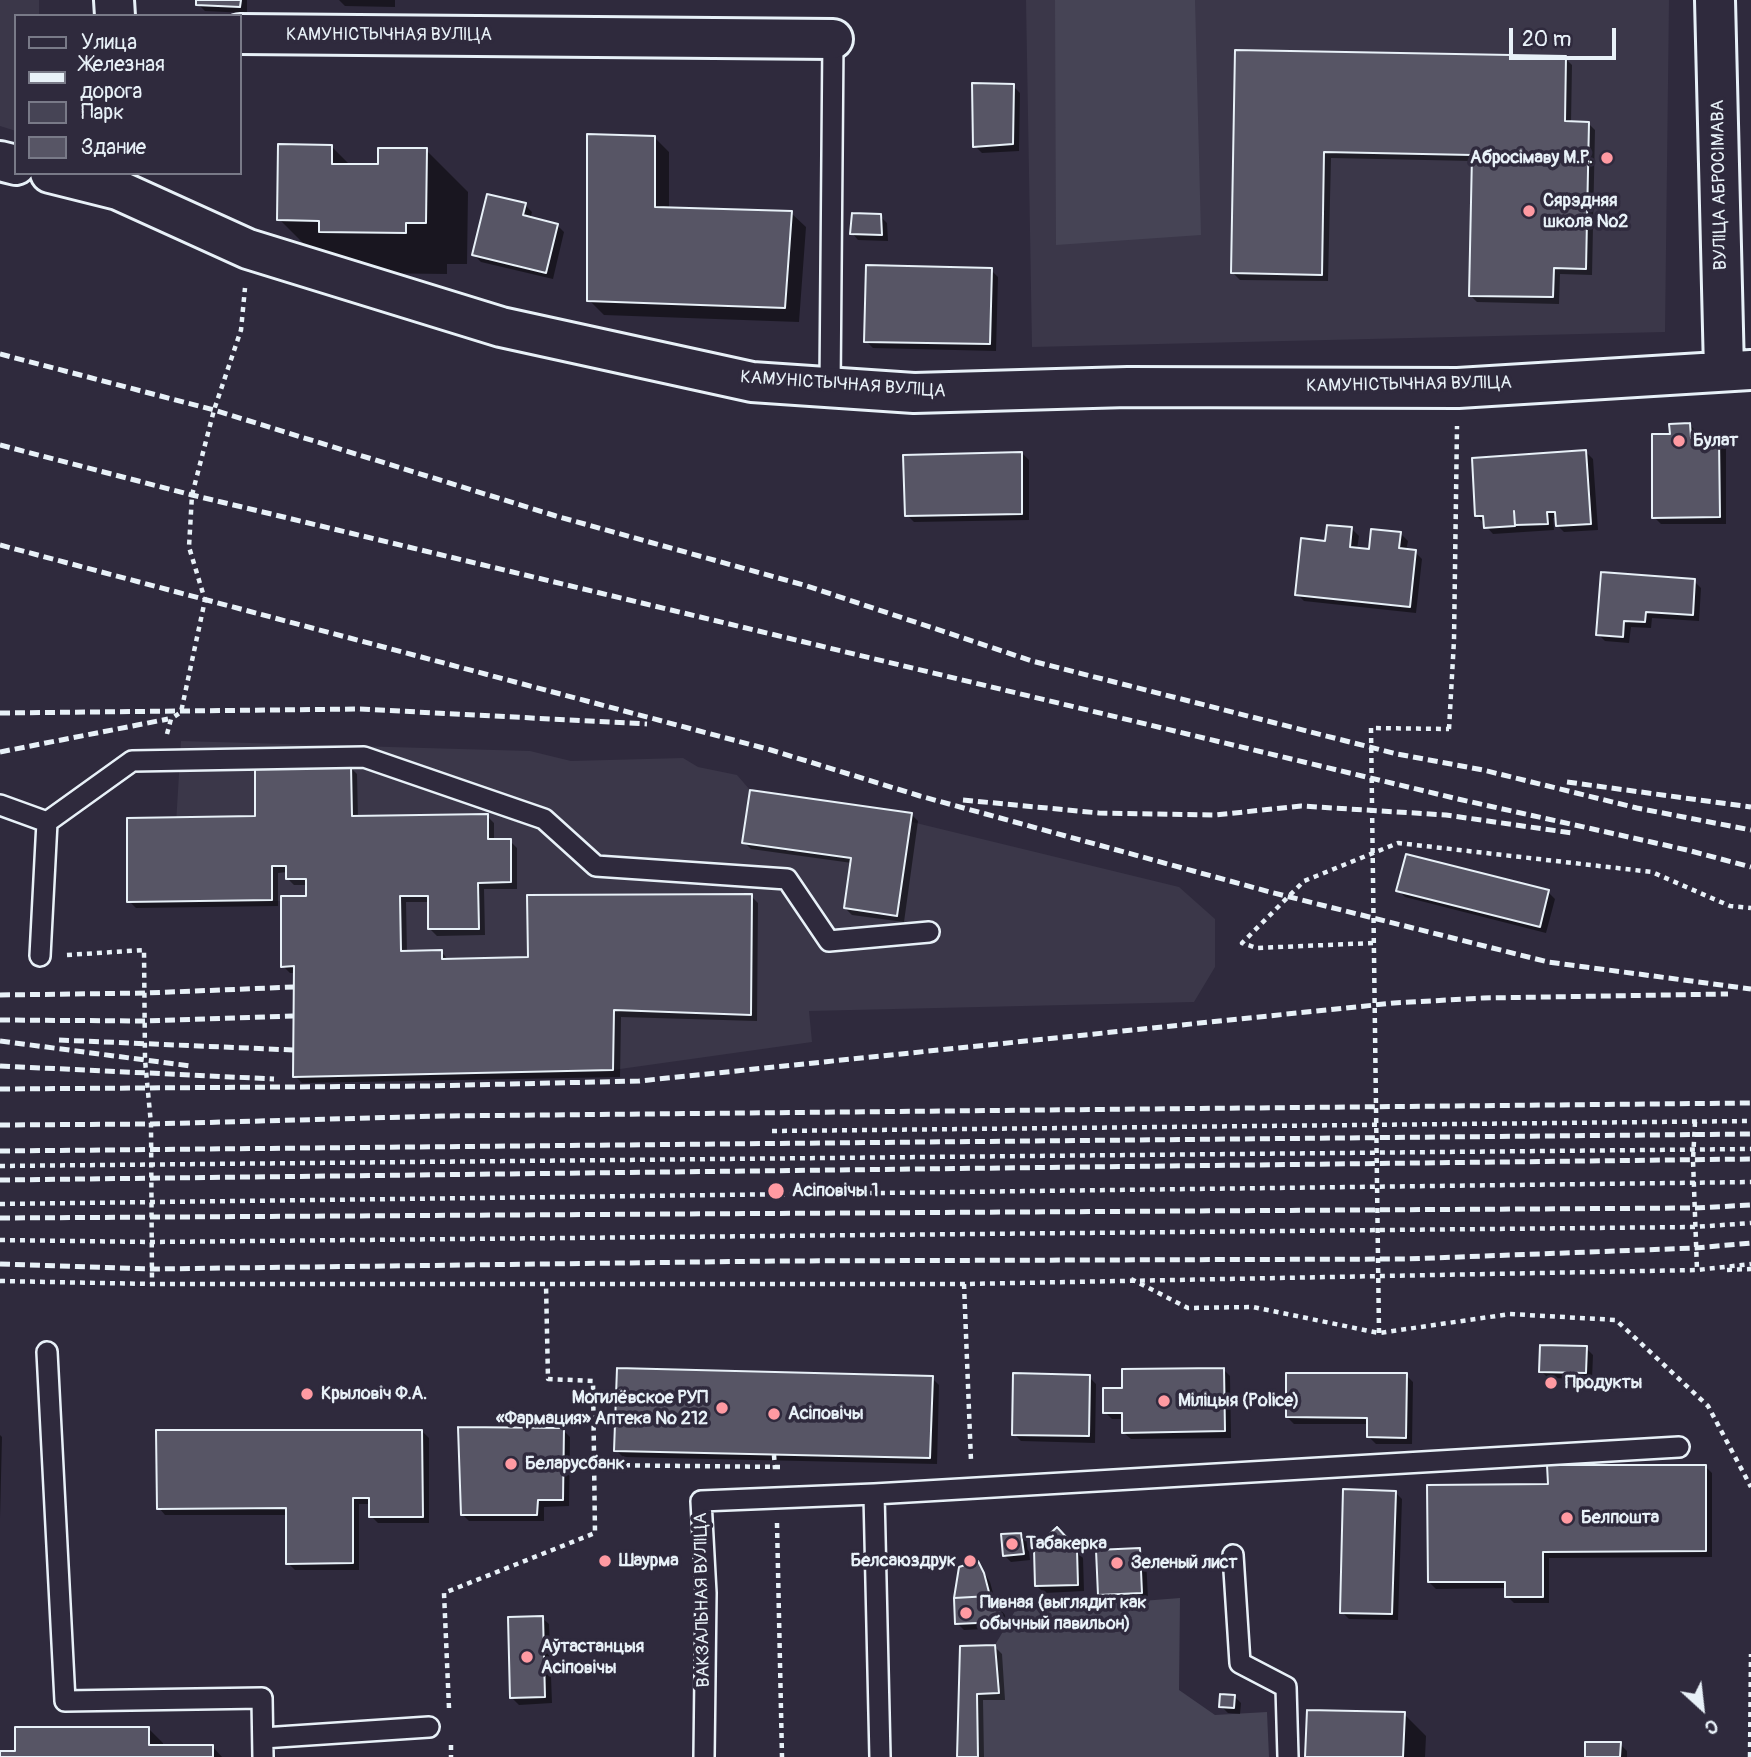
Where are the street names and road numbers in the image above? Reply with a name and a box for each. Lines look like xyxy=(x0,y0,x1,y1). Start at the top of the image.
street label: КАМУНІСТЫЧНАЯ ВУЛІЦА xyxy=(286,24,492,46)
street label: ВУЛІЦА АБРОСІМАВА xyxy=(1708,99,1732,271)
street label: КАМУНІСТЫЧНАЯ ВУЛІЦА xyxy=(740,367,946,403)
street label: КАМУНІСТЫЧНАЯ ВУЛІЦА xyxy=(1306,372,1512,398)
street label: ВАКЗАЛЬНАЯ ВУЛІЦА xyxy=(691,1512,715,1688)

